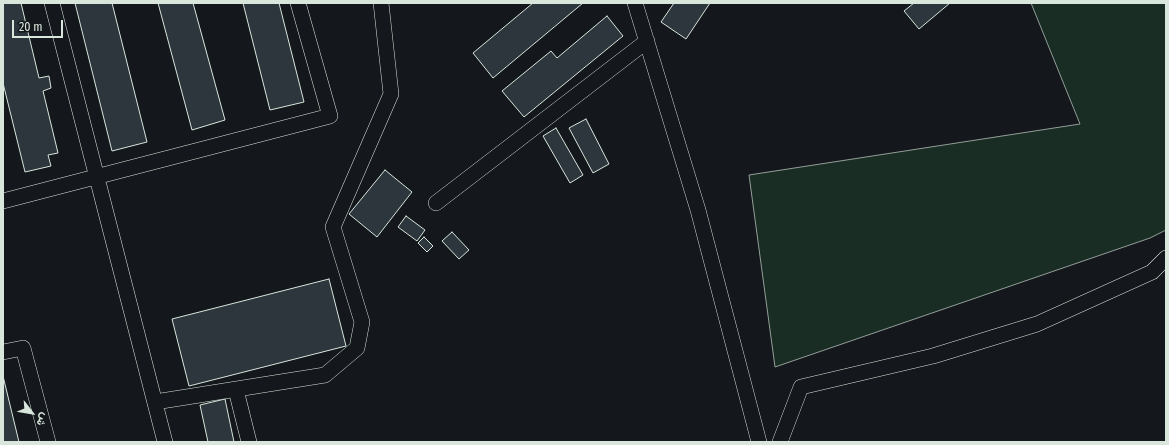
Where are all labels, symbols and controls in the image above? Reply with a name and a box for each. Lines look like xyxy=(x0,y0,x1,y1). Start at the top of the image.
scale bar xyxy=(14,12,65,38)
text: 20 m xyxy=(19,20,43,34)
north arrow xyxy=(12,393,52,433)
text: ش xyxy=(34,410,52,428)

